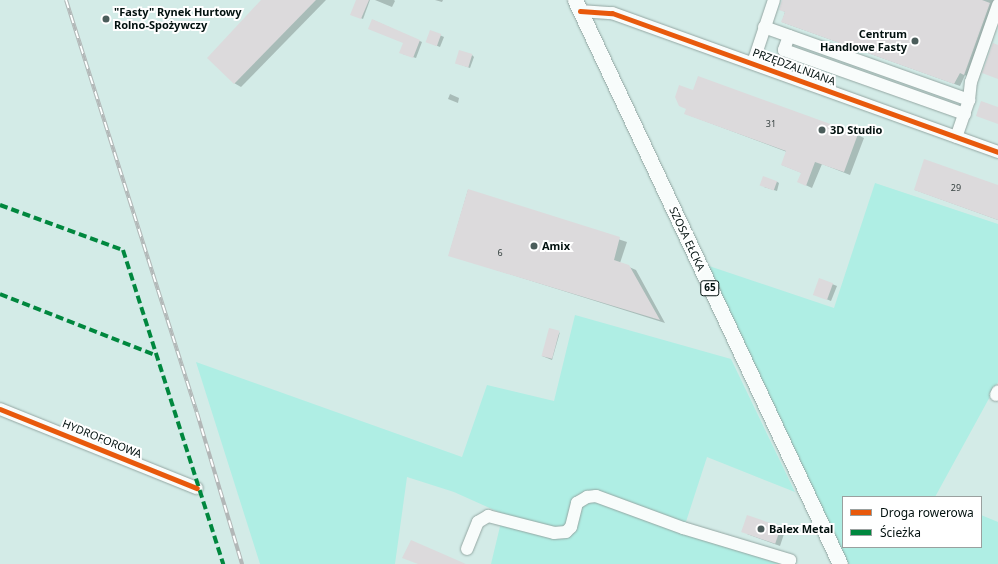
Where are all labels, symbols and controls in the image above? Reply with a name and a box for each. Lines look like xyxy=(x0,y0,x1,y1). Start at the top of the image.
place label: "Fasty" Rynek Hurtowy Rolno-Spożywczy xyxy=(114,6,242,32)
marker: "Fasty" Rynek Hurtowy Rolno-Spożywczy xyxy=(101,14,111,24)
place label: Centrum Handlowe Fasty xyxy=(820,28,907,54)
marker: Centrum Handlowe Fasty xyxy=(910,36,920,46)
street label: PRZĘDZALNIANA xyxy=(751,46,837,88)
house number: 31 xyxy=(766,119,776,129)
place label: 3D Studio xyxy=(830,123,882,137)
marker: 3D Studio xyxy=(817,125,827,135)
house number: 29 xyxy=(951,183,961,193)
street label: SZOSA EŁCKA xyxy=(666,205,708,273)
place label: Amix xyxy=(542,239,570,253)
marker: Amix xyxy=(529,241,539,251)
house number: 6 xyxy=(497,248,503,258)
road number: 65 xyxy=(700,280,720,296)
street label: HYDROFOROWA xyxy=(60,417,144,461)
legend xyxy=(842,496,982,548)
text: Droga rowerowa xyxy=(880,504,974,521)
place label: Balex Metal xyxy=(769,522,833,536)
marker: Balex Metal xyxy=(756,524,766,534)
text: Ścieżka xyxy=(880,524,921,541)

